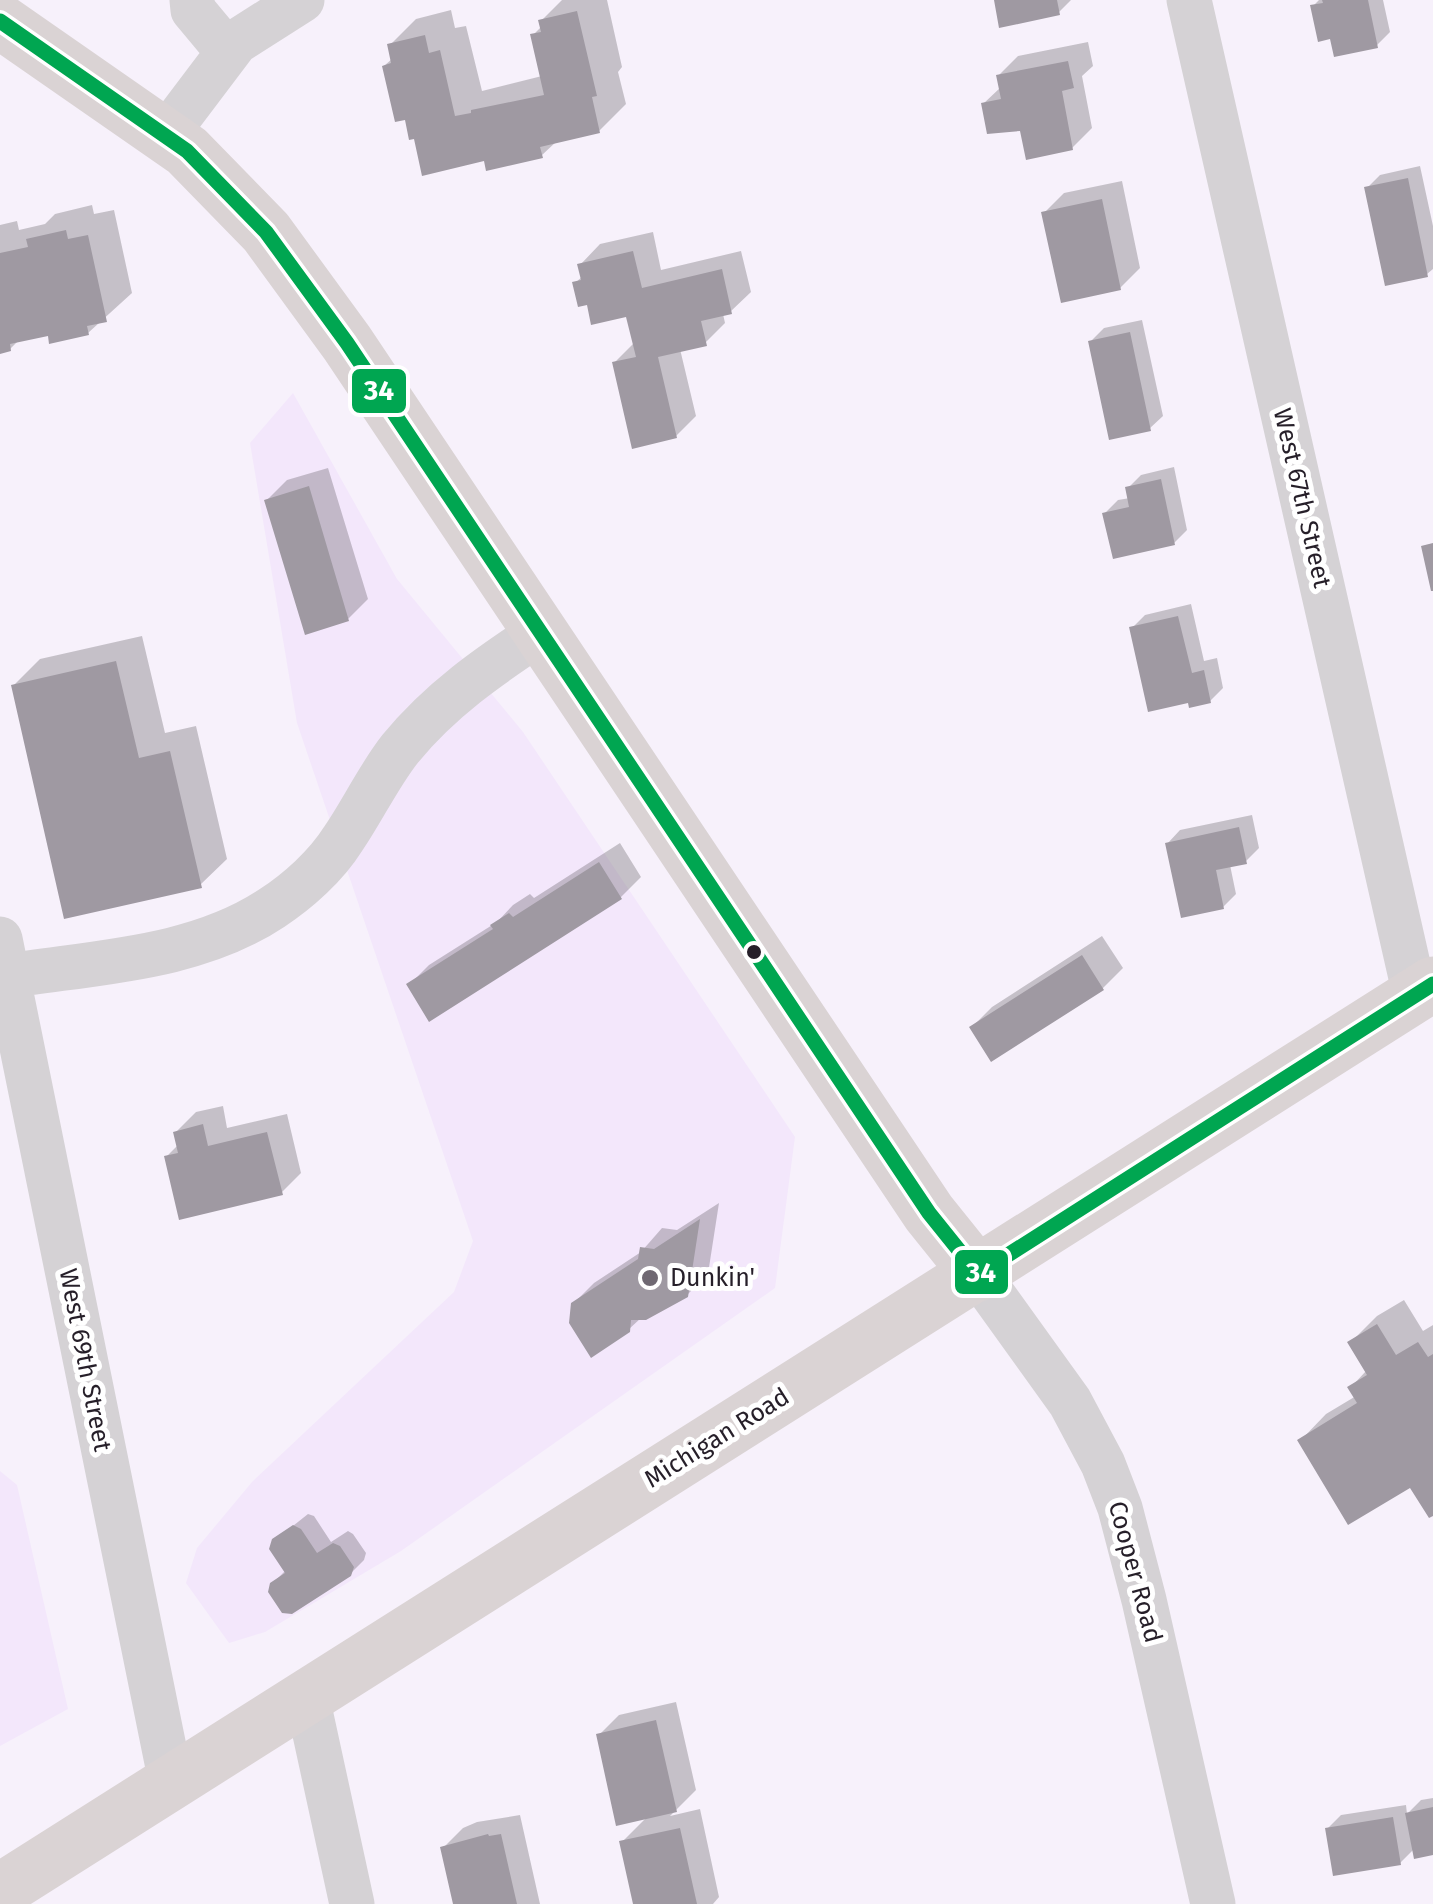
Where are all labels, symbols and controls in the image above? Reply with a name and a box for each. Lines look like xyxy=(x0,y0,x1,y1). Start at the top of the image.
line badge: 34 xyxy=(350,367,408,415)
text: 34 xyxy=(363,374,394,407)
street label: West 67th Street xyxy=(1267,405,1337,592)
unlabelled marker xyxy=(744,942,764,962)
line badge: 34 xyxy=(953,1248,1010,1296)
text: 34 xyxy=(965,1256,996,1289)
place label: Dunkin' xyxy=(670,1263,755,1293)
street label: West 69th Street xyxy=(53,1266,118,1455)
marker: Dunkin' xyxy=(639,1267,661,1289)
street label: Michigan Road xyxy=(639,1382,795,1494)
street label: Cooper Road xyxy=(1102,1498,1168,1646)

